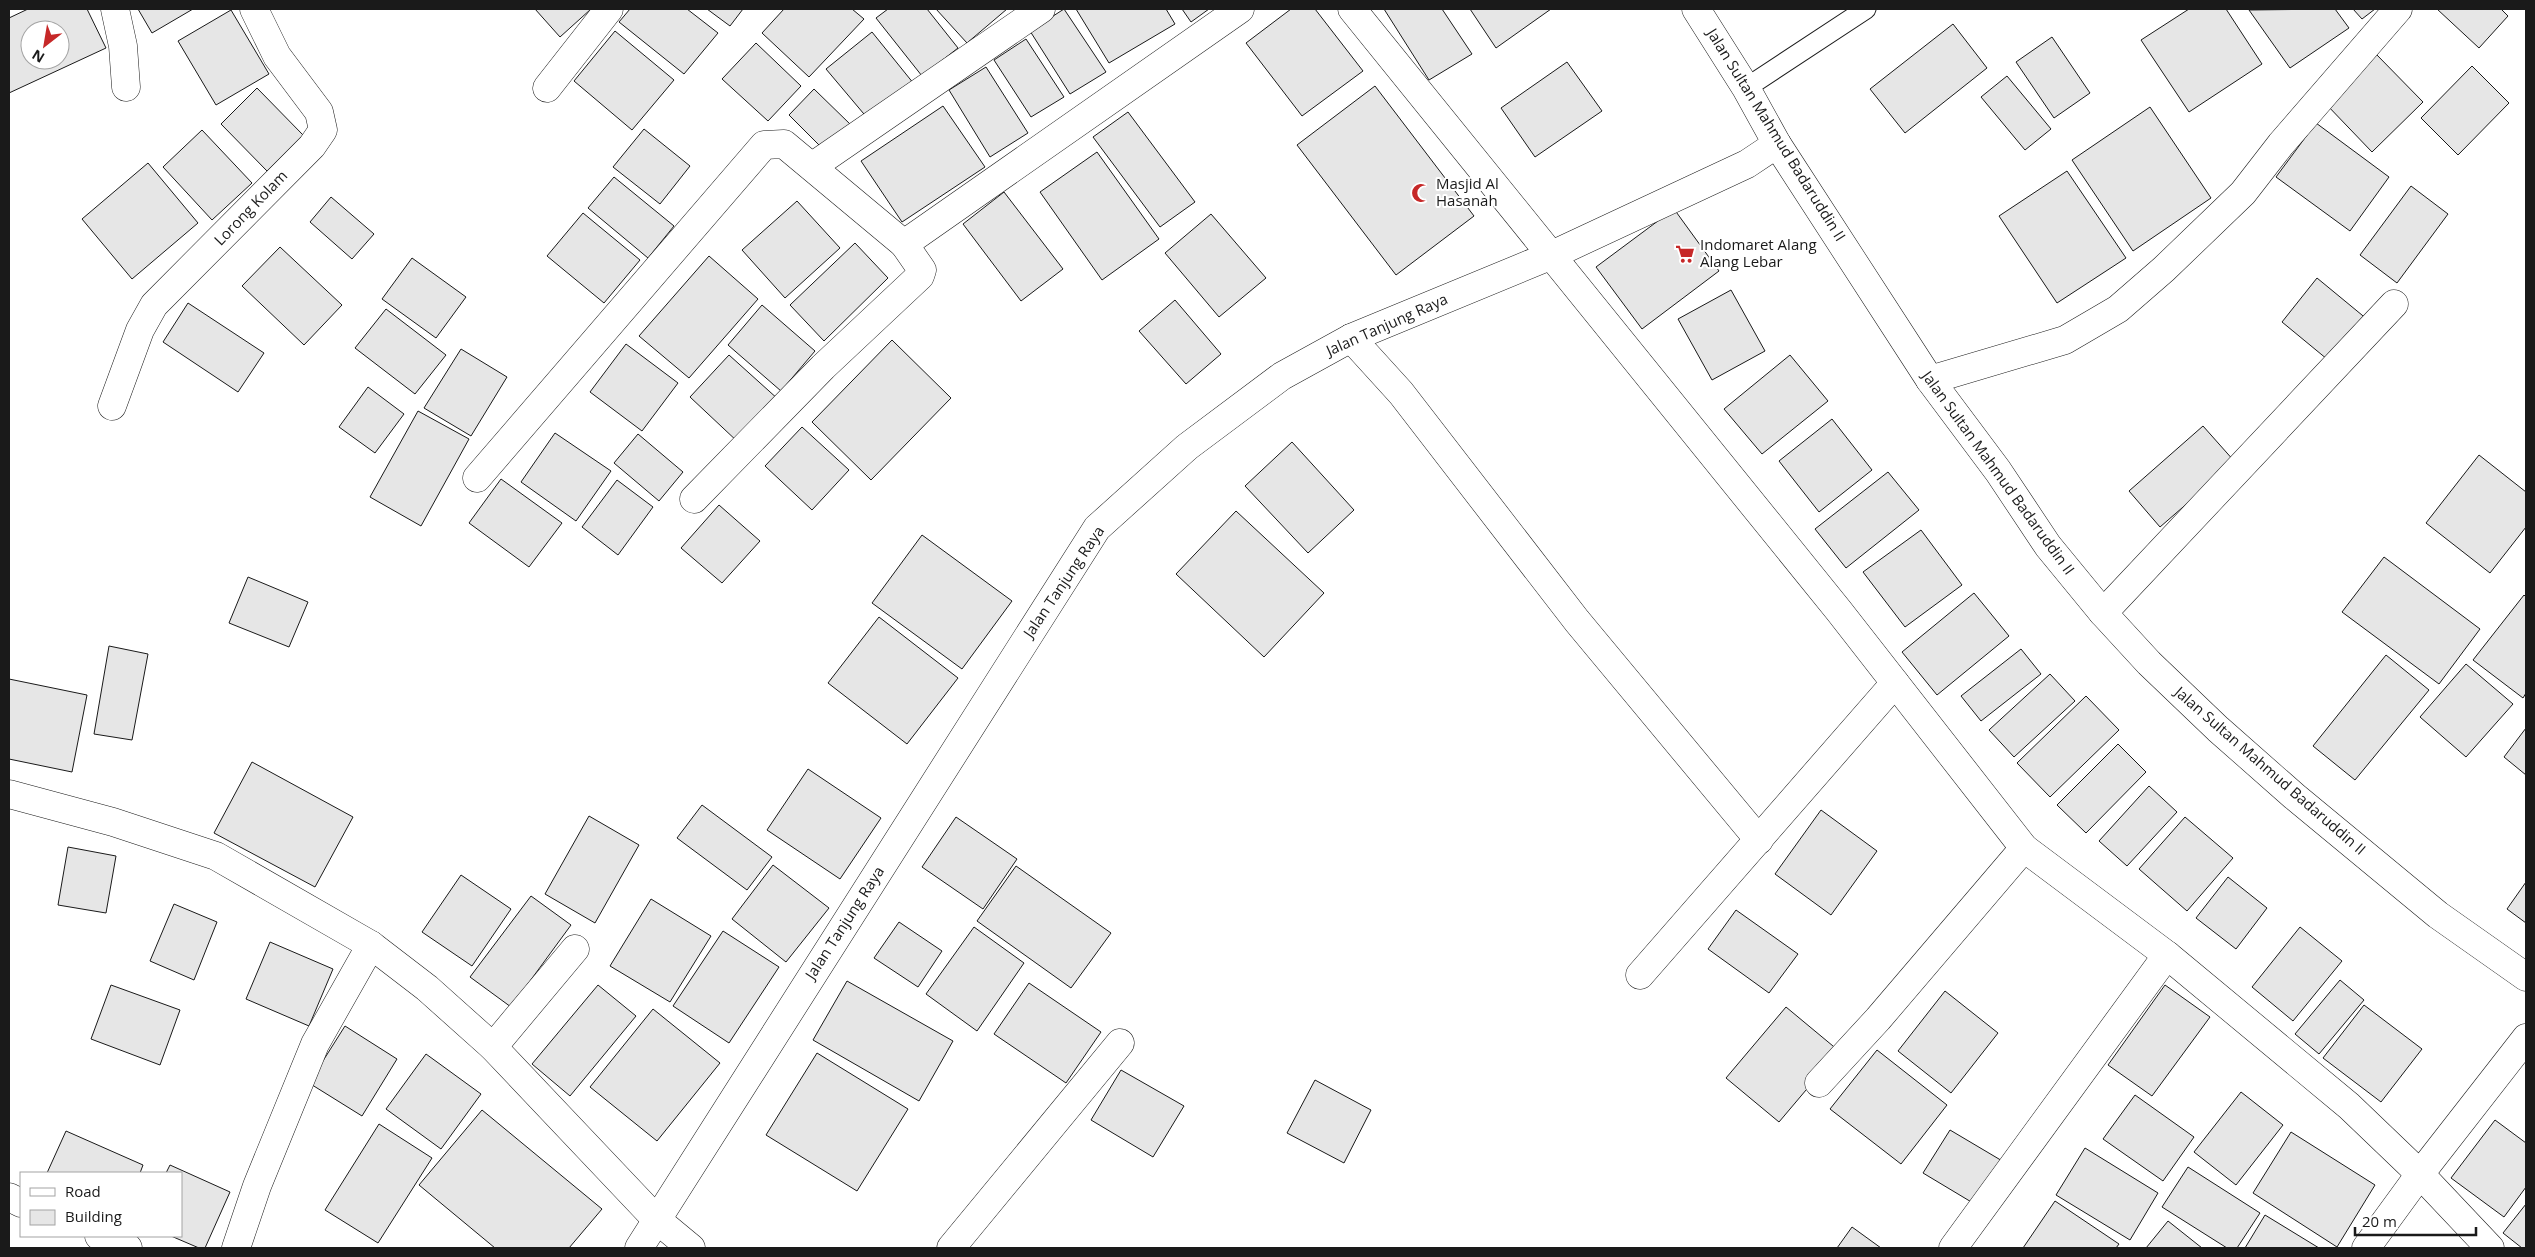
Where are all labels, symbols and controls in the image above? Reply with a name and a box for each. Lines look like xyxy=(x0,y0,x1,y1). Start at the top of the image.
north arrow xyxy=(20,20,70,70)
street label: Jalan Sultan Mahmud Badaruddin II xyxy=(1702,23,1851,245)
text: N xyxy=(28,45,48,68)
street label: Lorong Kolam xyxy=(209,165,291,249)
place label: Masjid Al Hasanah xyxy=(1436,173,1499,210)
mosque icon: Masjid Al Hasanah xyxy=(1410,182,1432,204)
place label: Indomaret Alang Alang Lebar xyxy=(1700,234,1817,271)
supermarket icon: Indomaret Alang Alang Lebar xyxy=(1674,243,1696,265)
street label: Jalan Tanjung Raya xyxy=(1321,288,1451,361)
street label: Jalan Sultan Mahmud Badaruddin II xyxy=(1917,365,2080,578)
street label: Jalan Tanjung Raya xyxy=(1017,522,1108,643)
street label: Jalan Sultan Mahmud Badaruddin II xyxy=(2169,680,2371,859)
street label: Jalan Tanjung Raya xyxy=(799,862,888,985)
legend xyxy=(20,1172,182,1237)
text: Road xyxy=(65,1181,101,1201)
scale bar xyxy=(2355,1204,2476,1236)
text: Building xyxy=(65,1206,122,1226)
text: 20 m xyxy=(2362,1211,2397,1231)

